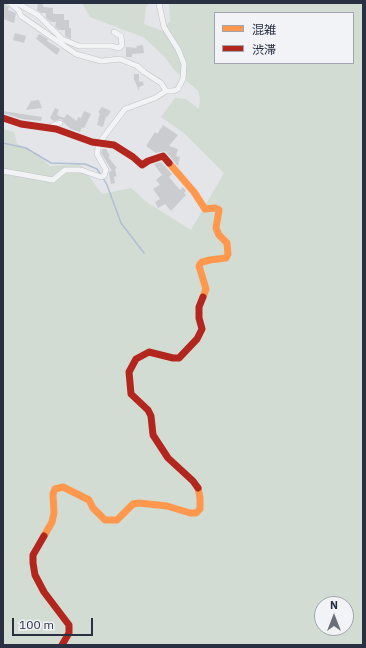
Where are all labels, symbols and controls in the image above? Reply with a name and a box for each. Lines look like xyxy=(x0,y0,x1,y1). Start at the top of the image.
legend xyxy=(214,12,354,64)
text: 混雑 xyxy=(252,22,276,37)
text: 渋滞 xyxy=(252,42,276,57)
north arrow xyxy=(314,596,354,636)
text: N xyxy=(330,598,338,612)
scale bar xyxy=(14,610,95,636)
text: 100 m xyxy=(19,617,54,632)

